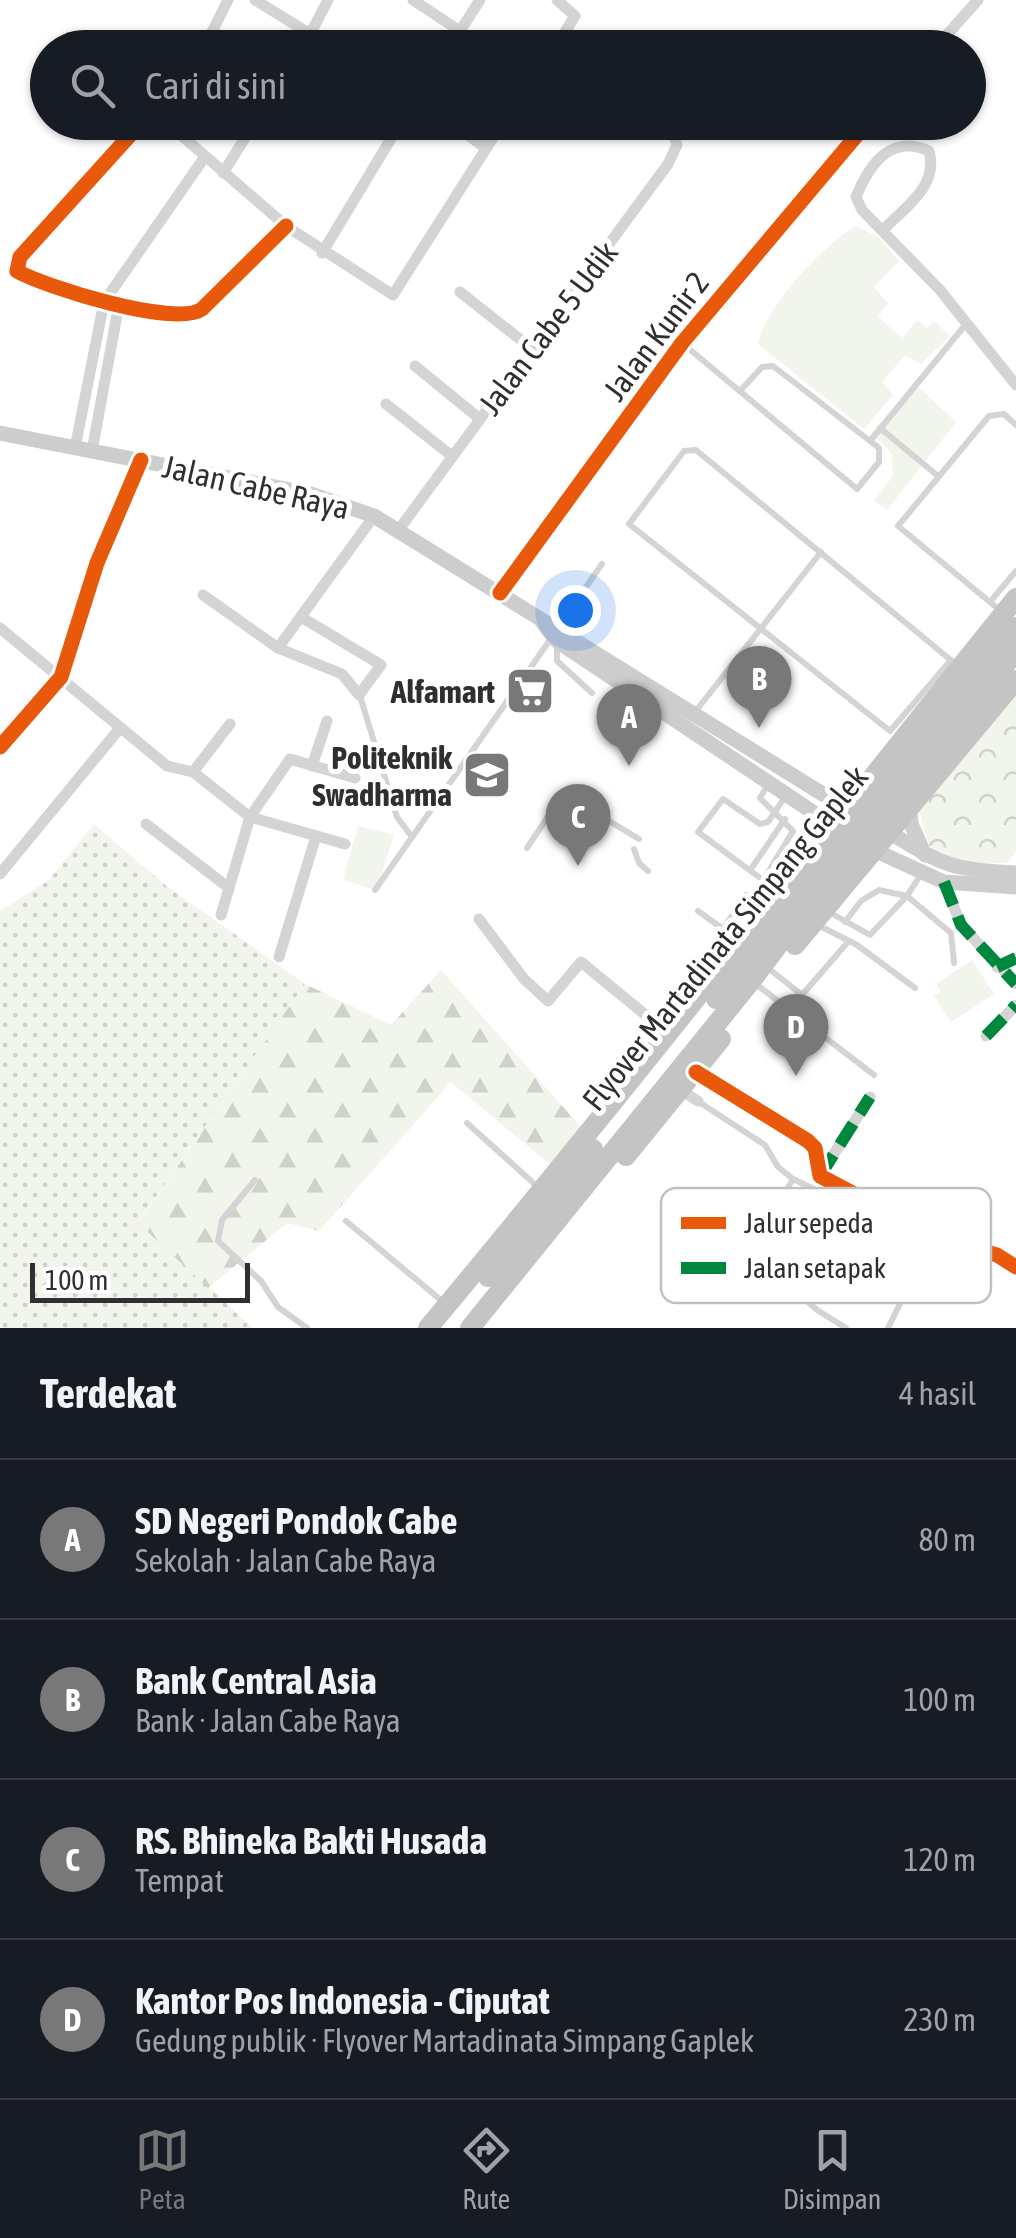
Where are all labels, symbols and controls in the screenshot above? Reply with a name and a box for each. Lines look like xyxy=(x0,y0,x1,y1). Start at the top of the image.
search box xyxy=(30,30,986,140)
icon: search xyxy=(65,58,120,113)
text: Cari di sini xyxy=(145,64,286,107)
street label: Jalan Cabe 5 Udik xyxy=(471,234,625,422)
street label: Jalan Kunir 2 xyxy=(596,265,716,407)
street label: Jalan Cabe Raya xyxy=(159,448,353,526)
your location xyxy=(550,585,601,636)
pin: B xyxy=(726,646,792,728)
supermarket icon: Alfamart xyxy=(504,665,556,717)
place label: Alfamart xyxy=(390,673,496,710)
pin: A xyxy=(596,684,662,766)
place label: Politeknik Swadharma xyxy=(312,739,453,813)
school or university icon: Politeknik Swadharma xyxy=(461,749,513,801)
street label: Flyover Martadinata Simpang Gaplek xyxy=(575,758,875,1118)
pin: C xyxy=(546,784,610,866)
pin: D xyxy=(764,994,828,1076)
legend xyxy=(661,1188,991,1303)
text: Jalur sepeda xyxy=(744,1207,874,1239)
text: Jalan setapak xyxy=(744,1252,886,1284)
scale bar xyxy=(30,1258,250,1302)
text: 100 m xyxy=(45,1264,108,1296)
text: Terdekat xyxy=(40,1369,176,1417)
text: 4 hasil xyxy=(899,1375,976,1412)
text: SD Negeri Pondok Cabe xyxy=(135,1499,457,1542)
text: A xyxy=(65,1521,80,1558)
text: 80 m xyxy=(918,1521,976,1558)
text: Sekolah · Jalan Cabe Raya xyxy=(135,1542,436,1579)
text: Bank Central Asia xyxy=(135,1659,377,1702)
text: B xyxy=(65,1681,80,1718)
text: 100 m xyxy=(903,1681,976,1718)
text: Bank · Jalan Cabe Raya xyxy=(135,1702,401,1739)
text: RS. Bhineka Bakti Husada xyxy=(135,1819,487,1862)
text: C xyxy=(65,1841,80,1878)
text: 120 m xyxy=(903,1841,976,1878)
text: Tempat xyxy=(135,1862,224,1899)
text: Kantor Pos Indonesia - Ciputat xyxy=(135,1979,550,2022)
text: D xyxy=(64,2001,81,2038)
text: 230 m xyxy=(903,2001,976,2038)
text: Gedung publik · Flyover Martadinata Simpang Gaplek xyxy=(135,2022,754,2059)
tab: Peta xyxy=(135,2123,190,2215)
tab: Rute xyxy=(459,2123,514,2215)
tab: Disimpan xyxy=(783,2123,881,2215)

